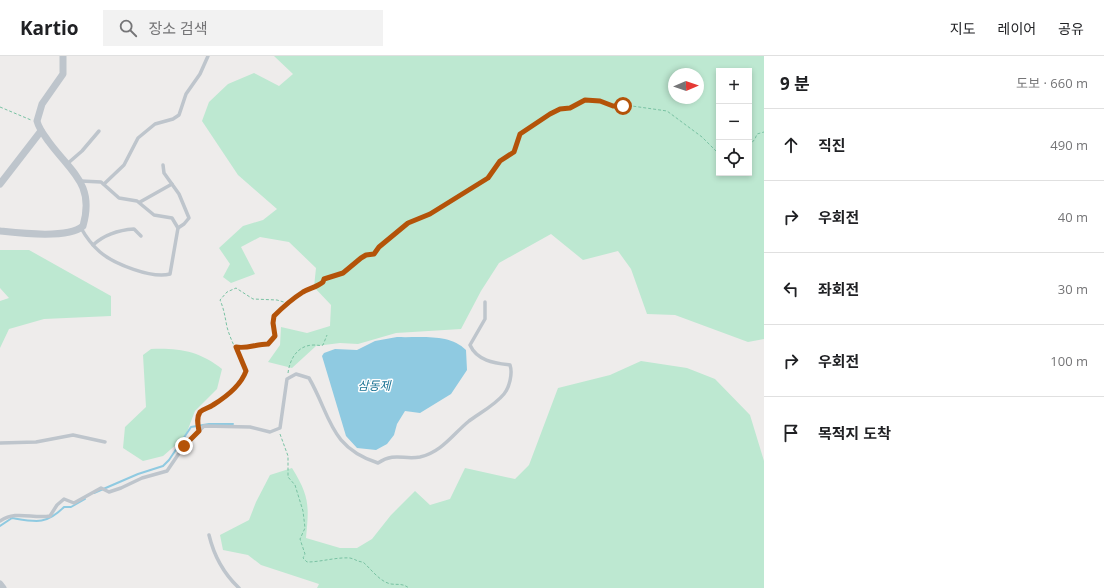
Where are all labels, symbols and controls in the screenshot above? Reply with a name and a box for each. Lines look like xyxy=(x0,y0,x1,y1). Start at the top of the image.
search box xyxy=(103,10,383,46)
text: Kartio xyxy=(20,15,79,41)
icon: search xyxy=(117,17,139,39)
text: 장소 검색 xyxy=(149,18,208,38)
text: 지도 xyxy=(950,19,976,38)
text: 레이어 xyxy=(998,19,1036,38)
text: 공유 xyxy=(1058,19,1084,38)
north arrow xyxy=(668,68,704,104)
map controls xyxy=(716,68,752,176)
button: + xyxy=(716,68,752,104)
text: 9 분 xyxy=(780,72,810,95)
text: 도보 · 660 m xyxy=(1016,74,1088,92)
route start xyxy=(614,97,632,115)
button: − xyxy=(716,104,752,140)
icon: ahead xyxy=(780,134,802,156)
text: 직진 xyxy=(818,135,846,155)
text: 490 m xyxy=(1050,136,1088,154)
button: locate xyxy=(716,140,752,176)
icon: right xyxy=(780,206,802,228)
text: 우회전 xyxy=(818,207,859,227)
text: 40 m xyxy=(1058,208,1088,226)
icon: left xyxy=(780,278,802,300)
text: 좌회전 xyxy=(818,279,859,299)
text: 30 m xyxy=(1058,280,1088,298)
icon: right xyxy=(780,350,802,372)
text: 우회전 xyxy=(818,351,859,371)
text: 100 m xyxy=(1050,352,1088,370)
water label: 삼동제 xyxy=(357,377,393,394)
icon: arrive xyxy=(780,422,802,444)
text: 목적지 도착 xyxy=(818,423,891,443)
route end xyxy=(175,437,193,455)

